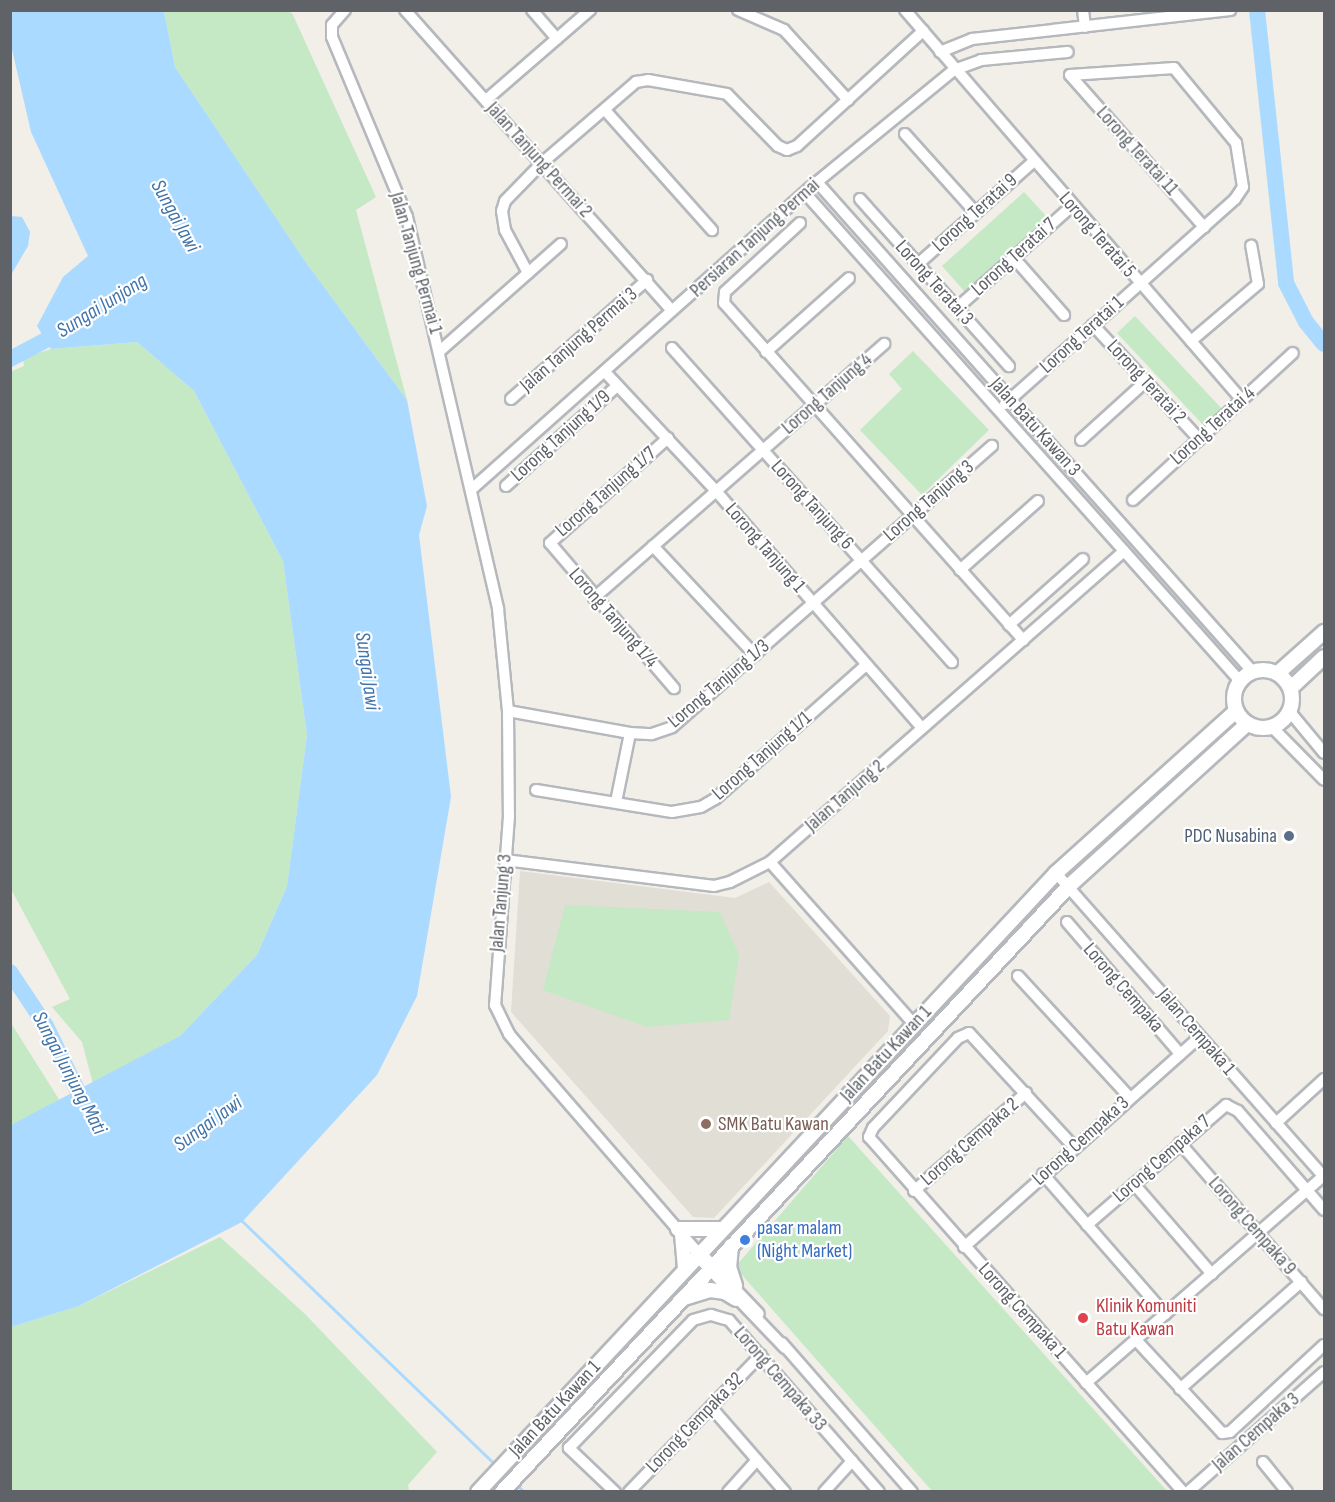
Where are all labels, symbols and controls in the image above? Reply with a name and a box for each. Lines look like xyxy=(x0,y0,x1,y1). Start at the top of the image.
street label: Jalan Tanjung Permai 2 xyxy=(481,97,597,223)
street label: Lorong Teratai 11 xyxy=(1091,102,1183,200)
street label: Lorong Teratai 9 xyxy=(927,169,1023,257)
street label: Persiaran Tanjung Permai xyxy=(685,173,825,303)
water label: Sungai Jawi xyxy=(145,176,205,256)
street label: Lorong Teratai 5 xyxy=(1053,187,1141,283)
street label: Jalan Tanjung Permai 1 xyxy=(384,189,448,337)
street label: Lorong Teratai 7 xyxy=(967,213,1061,301)
street label: Lorong Teratai 3 xyxy=(890,236,978,330)
water label: Sungai Junjong xyxy=(52,268,152,344)
street label: Jalan Tanjung Permai 3 xyxy=(515,282,643,398)
street label: Lorong Teratai 1 xyxy=(1035,291,1129,379)
street label: Lorong Teratai 2 xyxy=(1101,335,1191,429)
street label: Lorong Tanjung 4 xyxy=(777,348,877,440)
street label: Jalan Batu Kawan 3 xyxy=(984,373,1086,481)
street label: Lorong Teratai 4 xyxy=(1166,382,1260,470)
street label: Lorong Tanjung 1/9 xyxy=(506,385,616,487)
street label: Lorong Tanjung 1/7 xyxy=(551,442,661,542)
street label: Lorong Tanjung 6 xyxy=(765,455,859,555)
street label: Lorong Tanjung 3 xyxy=(879,455,979,547)
street label: Lorong Tanjung 1 xyxy=(720,498,810,598)
street label: Lorong Tanjung 1/4 xyxy=(563,563,663,673)
water label: Sungai Jawi xyxy=(349,630,385,712)
street label: Lorong Tanjung 1/3 xyxy=(663,635,775,733)
street label: Lorong Tanjung 1/1 xyxy=(707,706,817,806)
street label: Jalan Tanjung 2 xyxy=(800,755,890,837)
place label: PDC Nusabina xyxy=(1184,824,1277,848)
marker: PDC Nusabina xyxy=(1282,829,1296,843)
street label: Jalan Tanjung 3 xyxy=(485,853,517,953)
street label: Lorong Cempaka xyxy=(1078,938,1168,1038)
street label: Jalan Cempaka 1 xyxy=(1152,984,1240,1080)
street label: Jalan Batu Kawan 1 xyxy=(835,1001,937,1107)
water label: Sungai Junjung Mati xyxy=(26,1007,112,1139)
water label: Sungai Jawi xyxy=(169,1091,247,1157)
street label: Lorong Cempaka 3 xyxy=(1028,1091,1134,1191)
street label: Lorong Cempaka 2 xyxy=(916,1093,1024,1191)
street label: Lorong Cempaka 7 xyxy=(1108,1110,1216,1208)
place label: SMK Batu Kawan xyxy=(718,1112,829,1136)
marker: SMK Batu Kawan xyxy=(699,1117,713,1131)
street label: Lorong Cempaka 9 xyxy=(1203,1172,1301,1280)
place label: pasar malam (Night Market) xyxy=(757,1216,852,1263)
marker: pasar malam (Night Market) xyxy=(738,1233,752,1247)
street label: Lorong Cempaka 1 xyxy=(973,1258,1071,1364)
place label: Klinik Komuniti Batu Kawan xyxy=(1096,1294,1196,1341)
marker: Klinik Komuniti Batu Kawan xyxy=(1074,1309,1092,1327)
street label: Lorong Cempaka 33 xyxy=(728,1322,832,1436)
street label: Jalan Batu Kawan 1 xyxy=(504,1356,606,1462)
street label: Lorong Cempaka 32 xyxy=(641,1368,749,1478)
street label: Jalan Cempaka 3 xyxy=(1207,1387,1305,1477)

